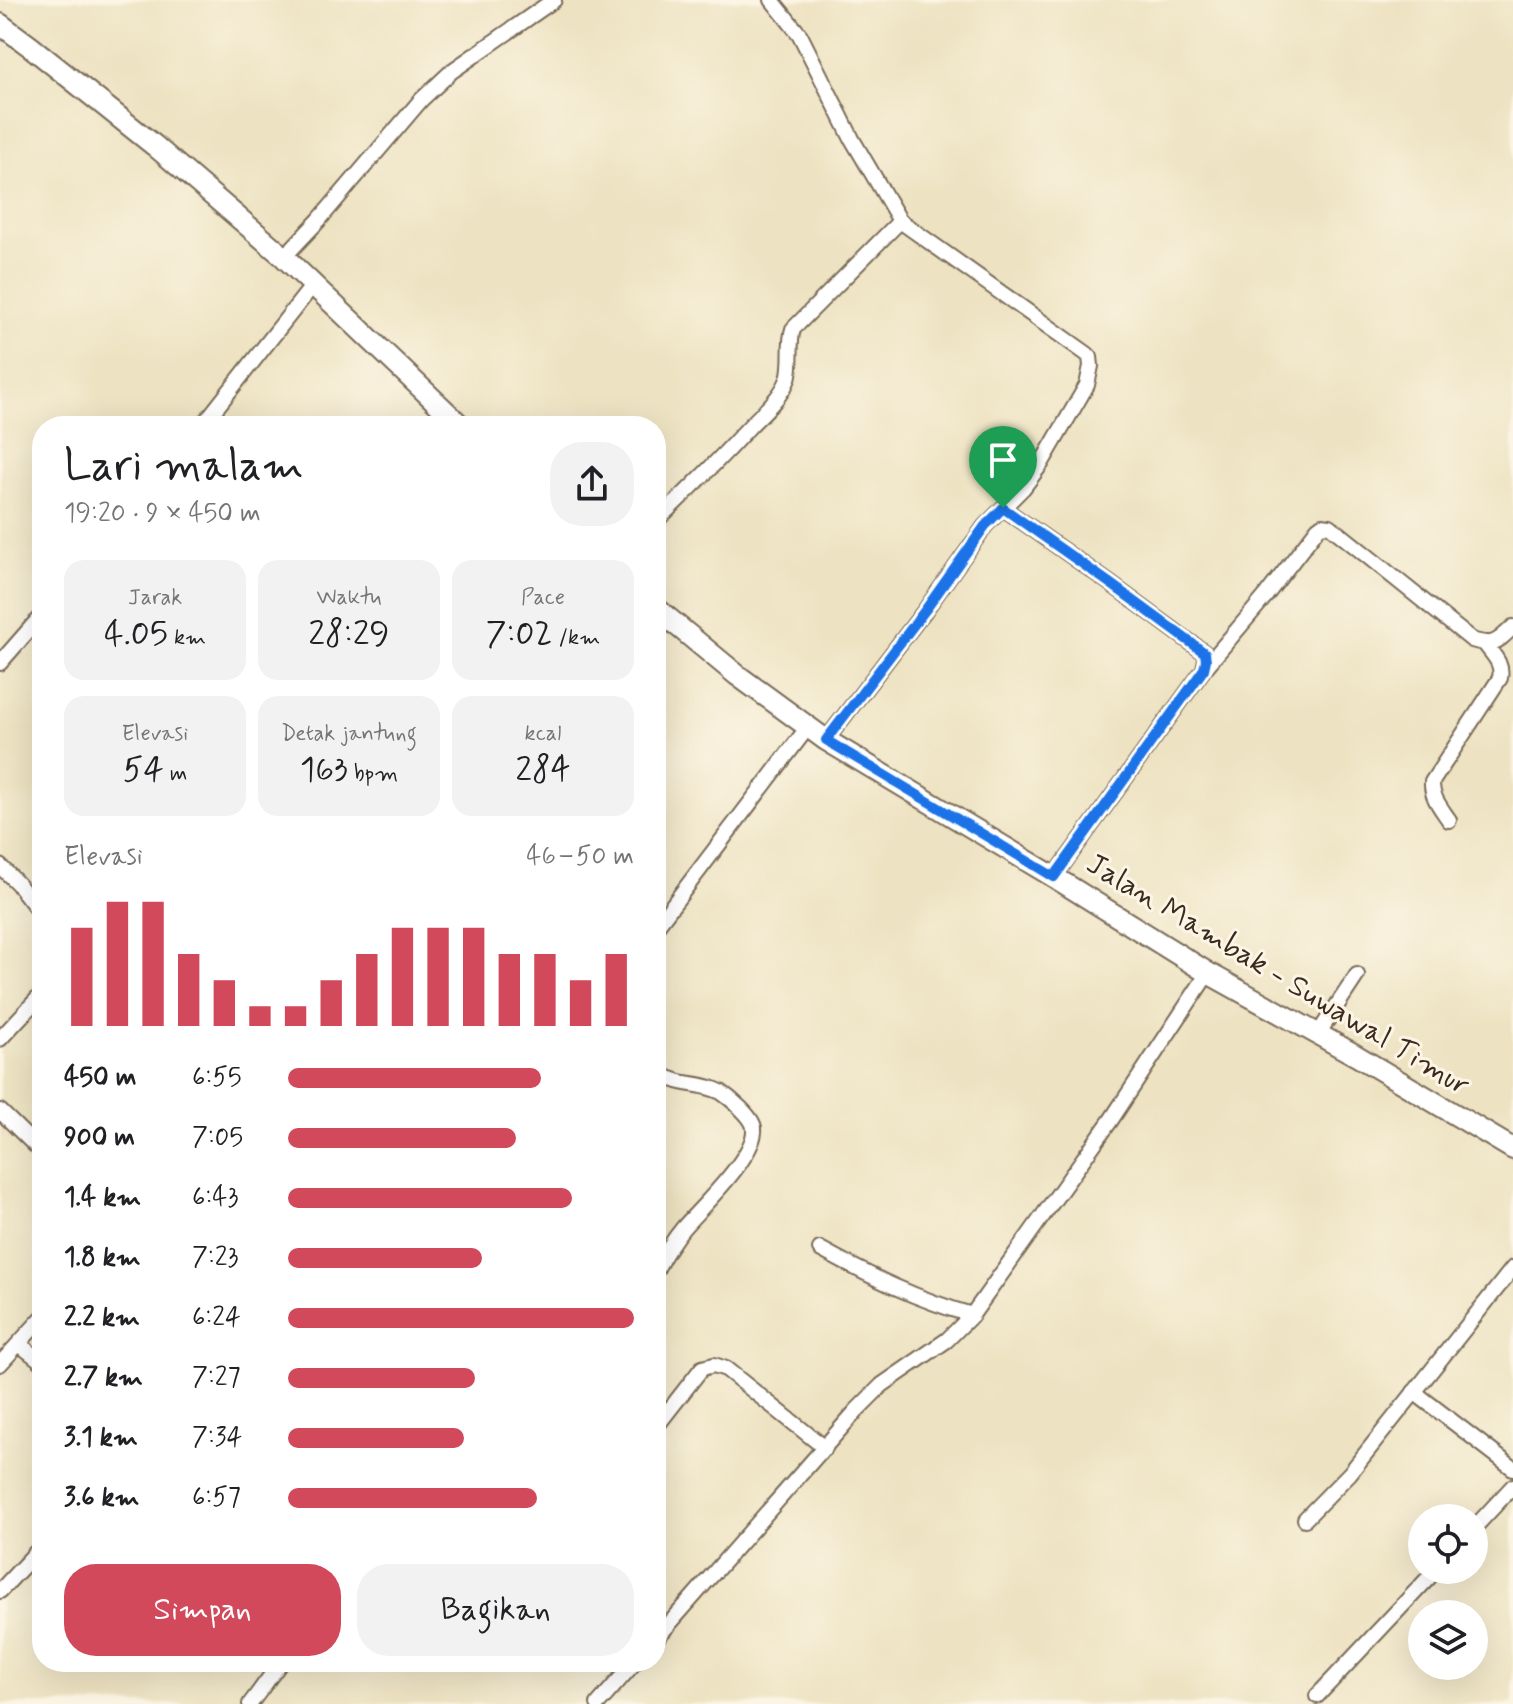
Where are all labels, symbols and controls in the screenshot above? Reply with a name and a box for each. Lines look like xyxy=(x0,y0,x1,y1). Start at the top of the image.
pin xyxy=(969,426,1037,508)
text: Lari malam xyxy=(64,438,304,496)
icon: arrive xyxy=(981,438,1025,482)
button: share xyxy=(550,442,634,526)
text: 19:20 · 9 × 450 m xyxy=(64,497,261,531)
text: Jarak xyxy=(128,584,182,612)
text: Waktu xyxy=(317,584,381,612)
text: Pace xyxy=(521,584,565,612)
text: 4.05 xyxy=(104,612,168,657)
text: 28:29 xyxy=(308,612,390,657)
text: 7:02 xyxy=(486,612,553,657)
text: km xyxy=(168,624,206,652)
text: /km xyxy=(553,624,600,652)
text: Elevasi xyxy=(122,720,188,748)
text: Detak jantung xyxy=(281,720,417,748)
text: kcal xyxy=(525,720,561,748)
text: 54 xyxy=(123,748,164,793)
text: 163 xyxy=(300,748,348,793)
text: 284 xyxy=(515,748,571,793)
text: m xyxy=(164,760,187,788)
text: bpm xyxy=(348,760,398,788)
text: Elevasi xyxy=(64,840,143,874)
text: 46–50 m xyxy=(526,840,634,874)
street label: Jalan Mambak - Suwawal Timur xyxy=(1079,845,1477,1105)
text: 450 m xyxy=(64,1061,136,1095)
text: 6:55 xyxy=(192,1061,242,1095)
text: 900 m xyxy=(64,1121,135,1155)
text: 7:05 xyxy=(192,1121,243,1155)
text: 1.4 km xyxy=(64,1181,141,1215)
text: 6:43 xyxy=(192,1181,238,1215)
text: 1.8 km xyxy=(64,1241,141,1275)
text: 7:23 xyxy=(192,1241,238,1275)
text: 2.2 km xyxy=(64,1301,140,1335)
text: 6:24 xyxy=(192,1301,241,1335)
text: 2.7 km xyxy=(64,1361,143,1395)
text: 7:27 xyxy=(192,1361,241,1395)
text: 3.1 km xyxy=(64,1421,138,1455)
text: 7:34 xyxy=(192,1421,242,1455)
text: 3.6 km xyxy=(64,1481,139,1515)
text: 6:57 xyxy=(192,1481,241,1515)
map controls xyxy=(1408,1504,1488,1680)
button: locate xyxy=(1408,1504,1488,1584)
button: Simpan xyxy=(64,1564,341,1656)
button: Bagikan xyxy=(357,1564,634,1656)
button: layers xyxy=(1408,1600,1488,1680)

